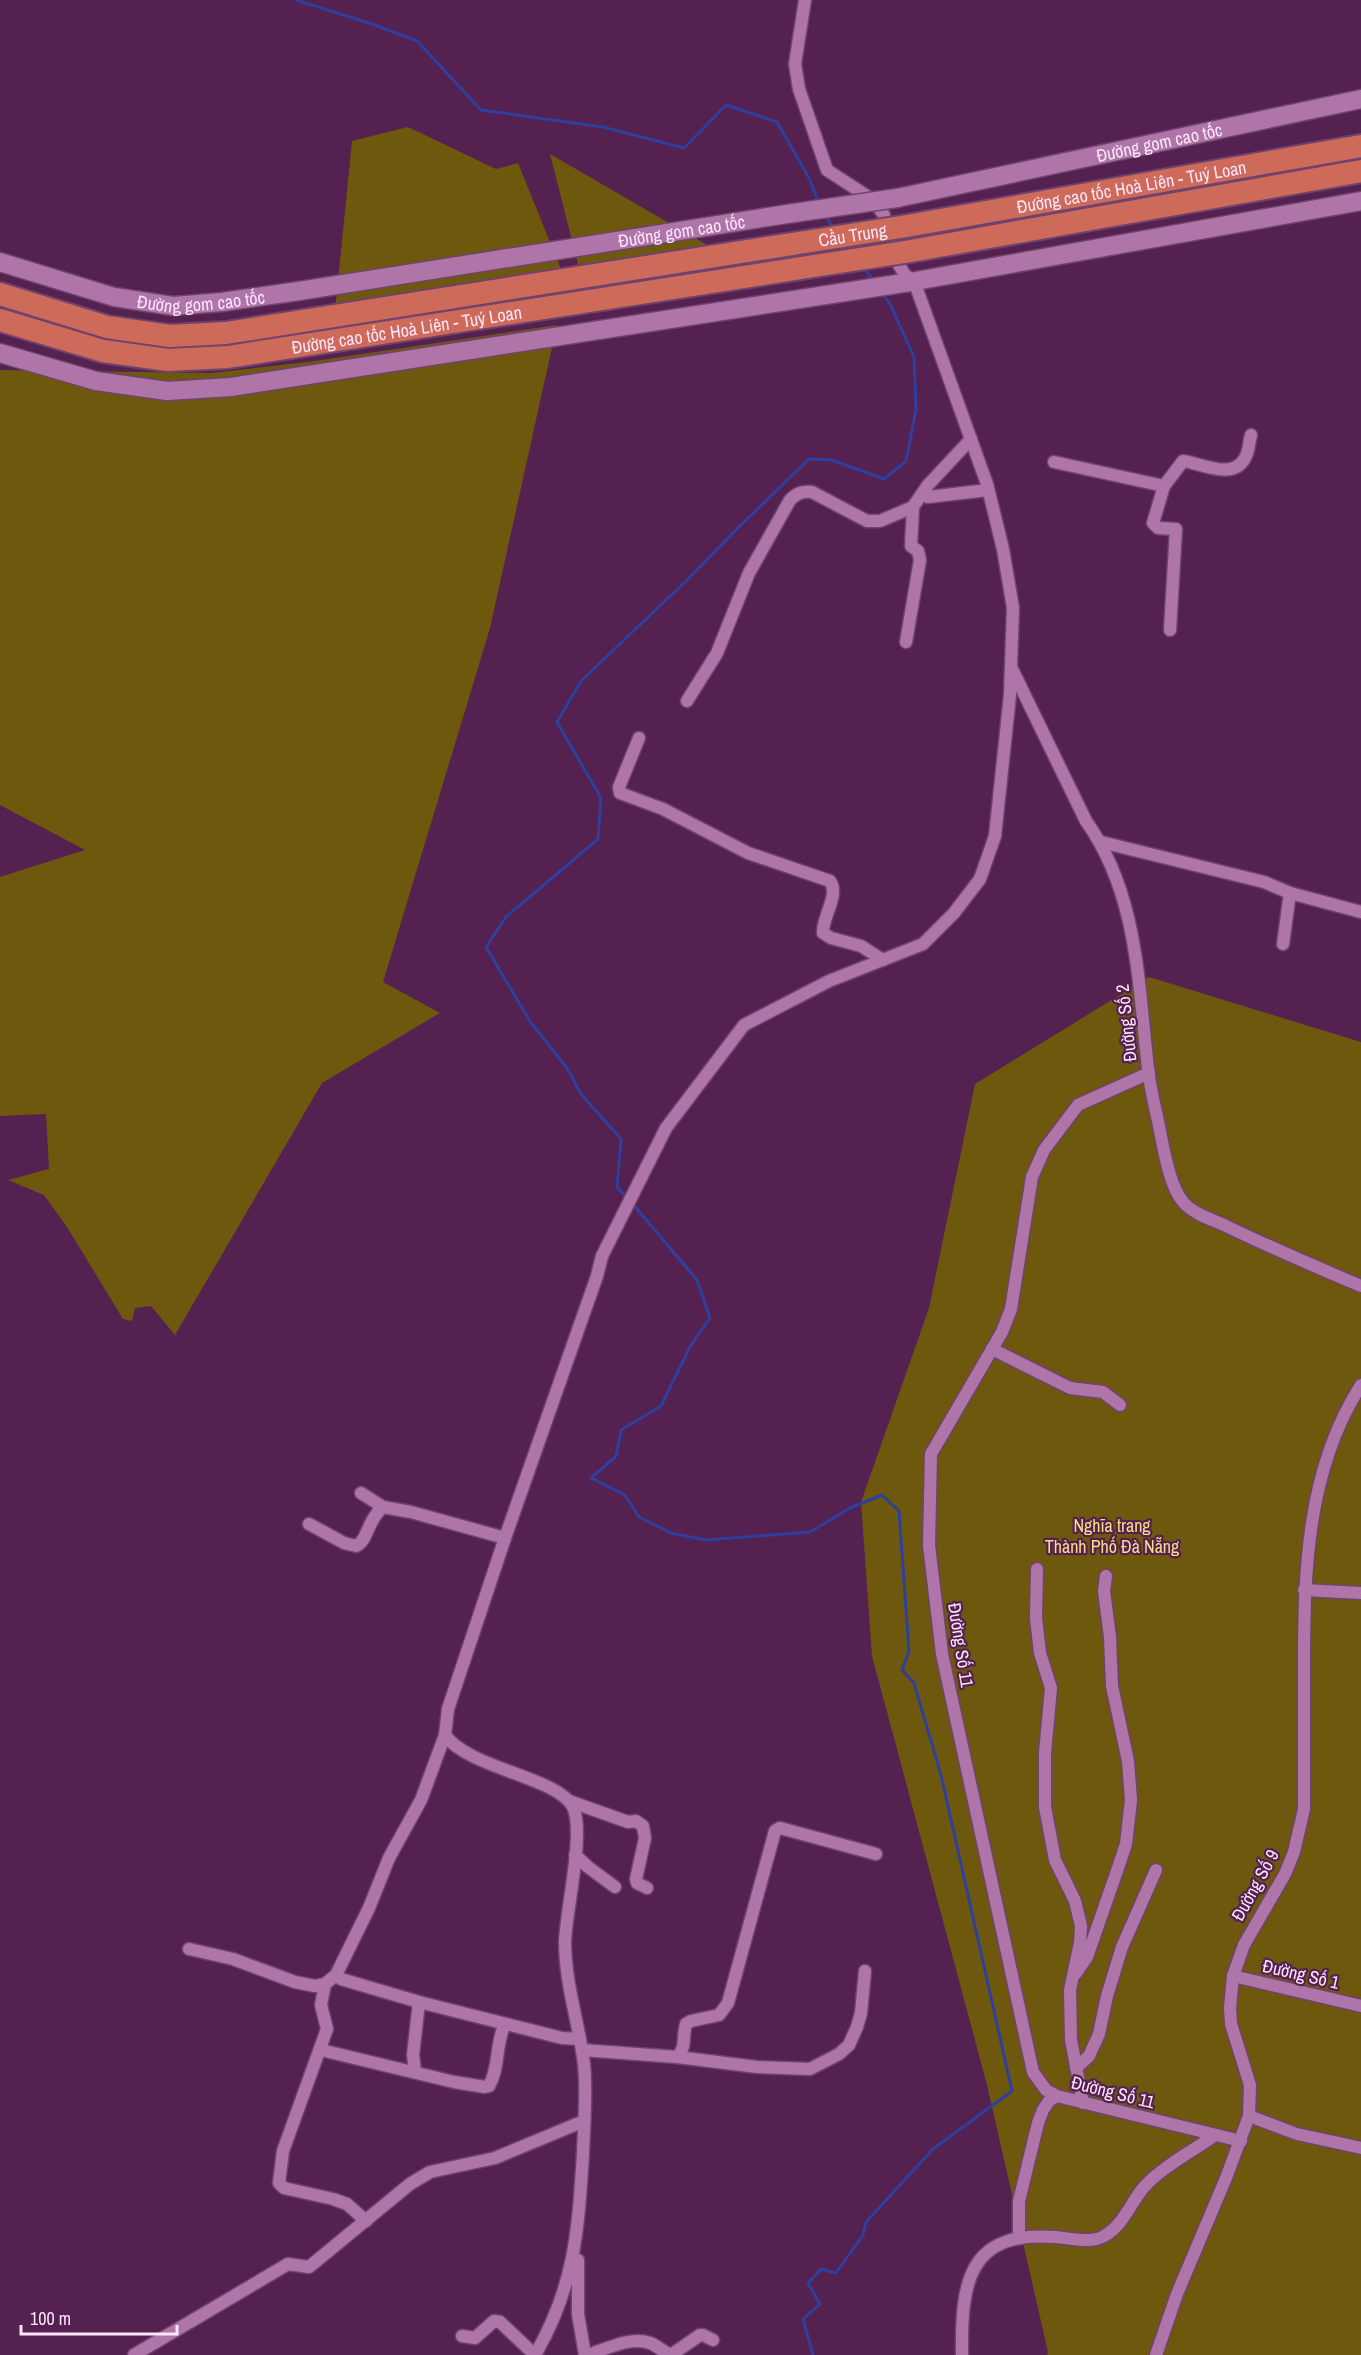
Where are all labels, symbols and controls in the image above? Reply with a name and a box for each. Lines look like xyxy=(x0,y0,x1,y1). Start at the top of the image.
street label: Đường gom cao tốc xyxy=(1094,116,1224,168)
street label: Đường cao tốc Hoà Liên - Tuý Loan xyxy=(1015,154,1248,219)
street label: Đường gom cao tốc xyxy=(616,208,747,253)
street label: Cầu Trung xyxy=(816,217,889,252)
street label: Đường gom cao tốc xyxy=(136,284,266,319)
street label: Đường cao tốc Hoà Liên - Tuý Loan xyxy=(290,299,523,359)
street label: Đường Số 2 xyxy=(1109,983,1143,1063)
park label: Nghĩa trang Thành Phố Đà Nẵng xyxy=(1045,1513,1180,1559)
street label: Đường Số 11 xyxy=(942,1601,980,1690)
street label: Đường Số 9 xyxy=(1225,1845,1285,1925)
street label: Đường Số 1 xyxy=(1260,1953,1343,1995)
street label: Đường Số 11 xyxy=(1069,2070,1158,2115)
scale bar xyxy=(21,2298,177,2336)
text: 100 m xyxy=(30,2306,71,2331)

